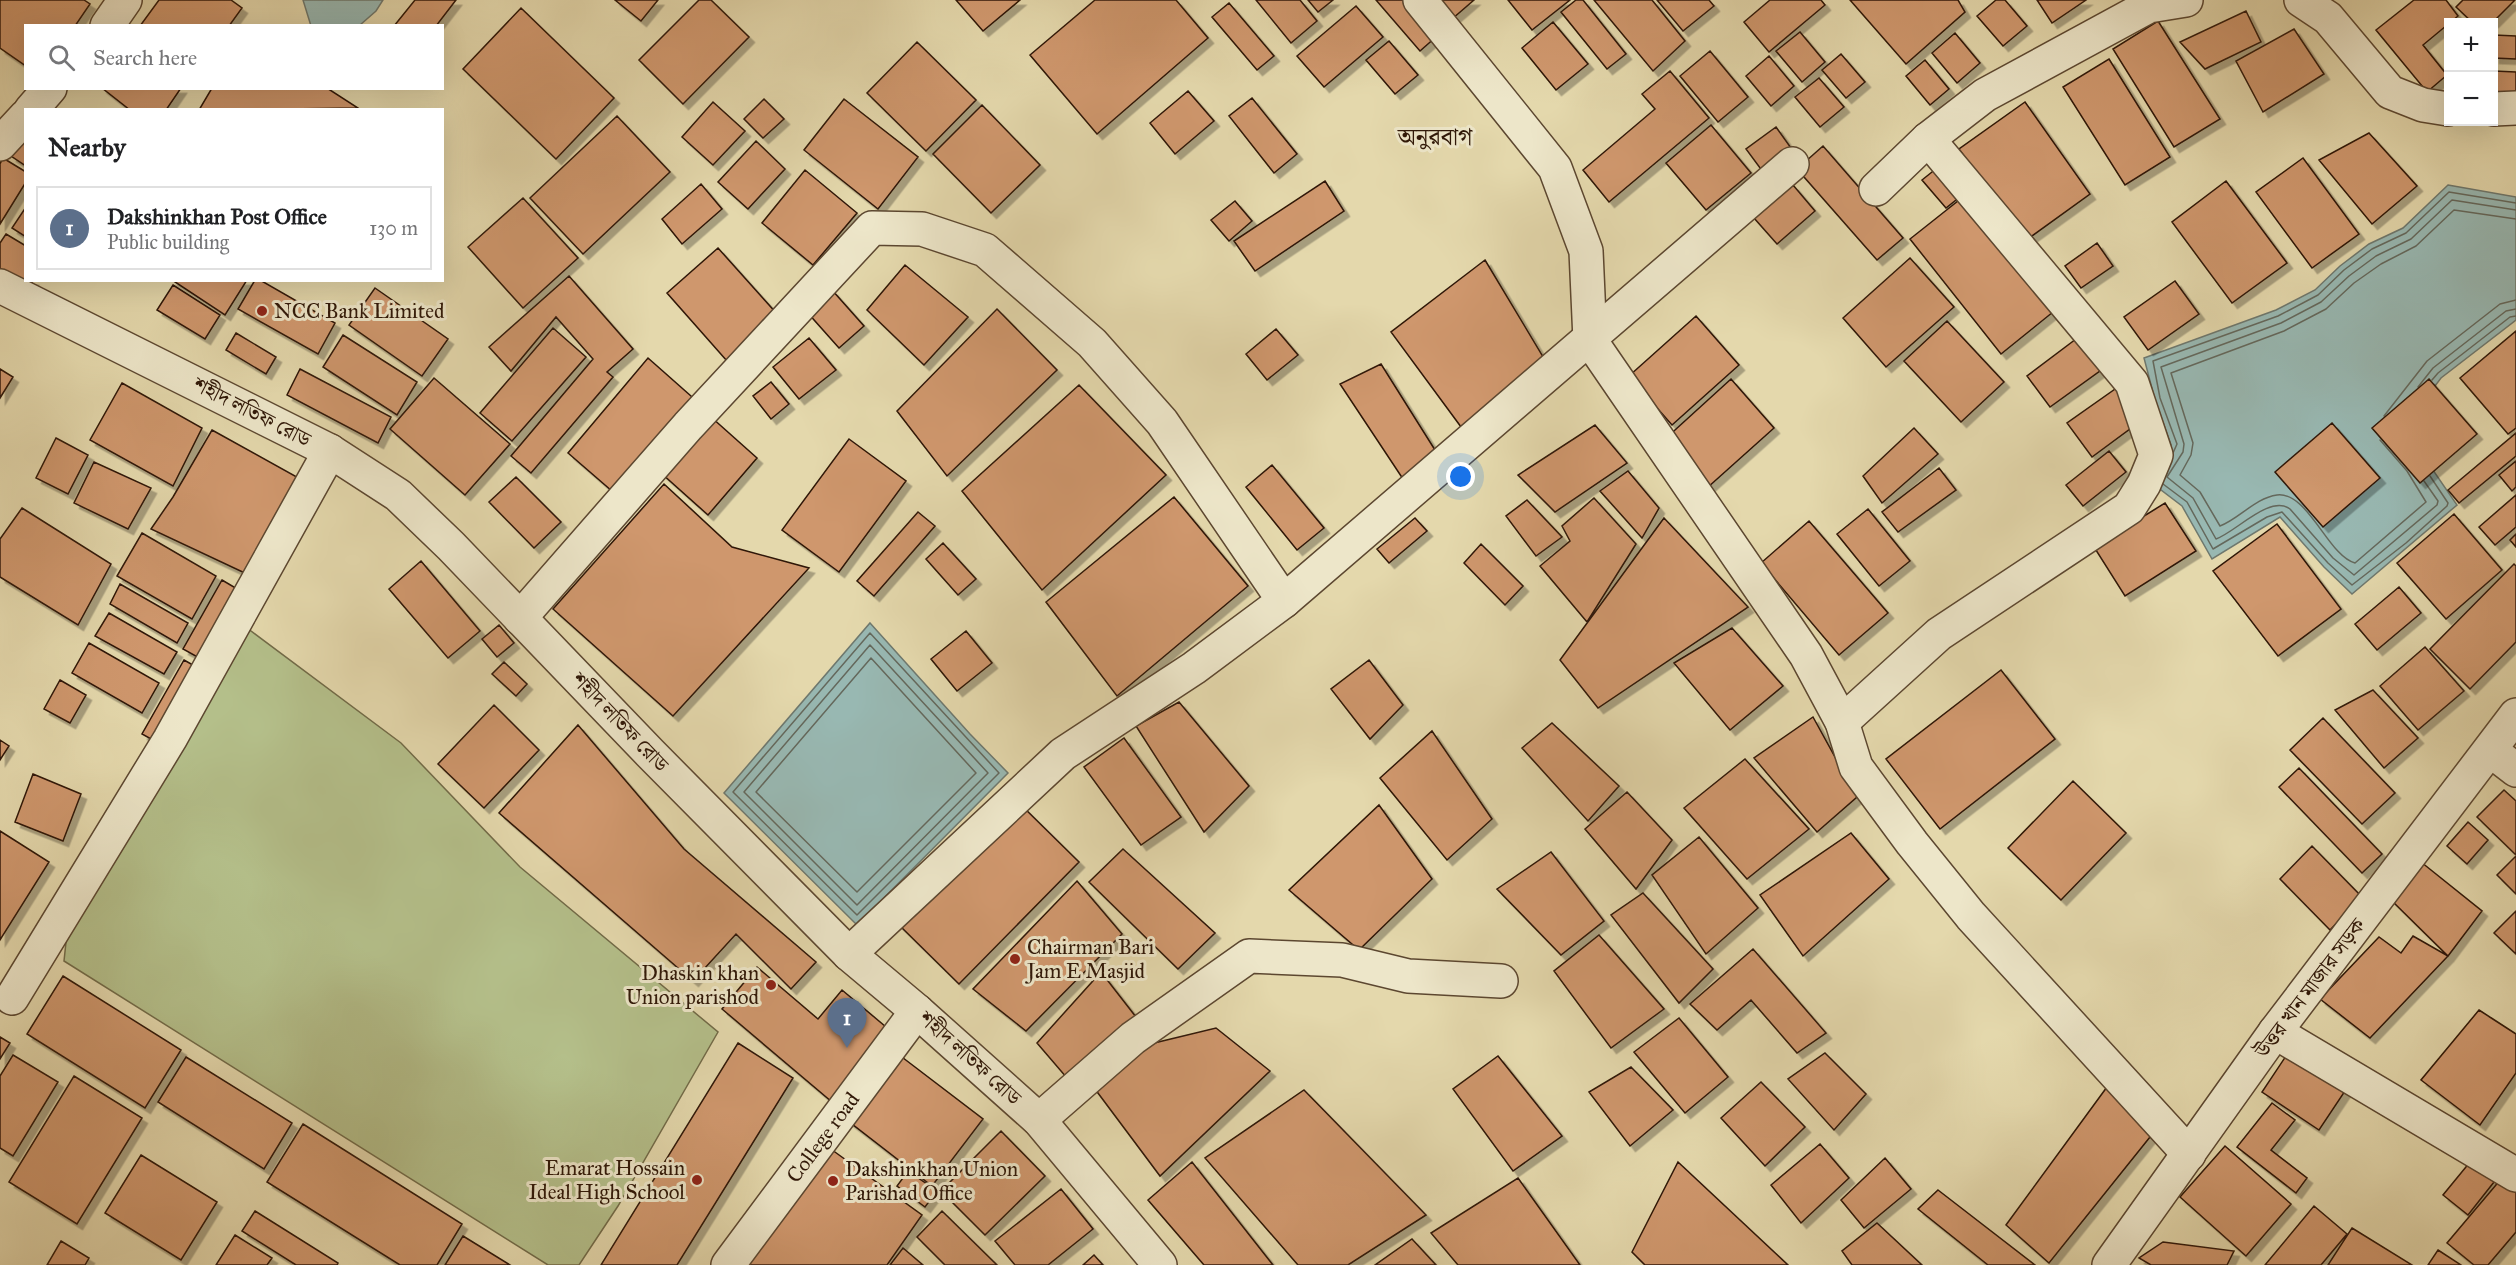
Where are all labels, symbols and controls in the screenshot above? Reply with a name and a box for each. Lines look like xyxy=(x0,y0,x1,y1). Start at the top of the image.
map controls xyxy=(2444,18,2498,126)
button: + xyxy=(2444,18,2498,72)
search box xyxy=(24,24,444,90)
icon: search xyxy=(45,41,78,74)
text: Search here xyxy=(93,44,197,71)
button: − xyxy=(2444,72,2498,126)
district label: অনুরবাগ xyxy=(1397,122,1473,152)
text: Nearby xyxy=(48,131,126,163)
text: Dakshinkhan Post Office xyxy=(107,203,327,230)
text: 1 xyxy=(66,216,73,240)
text: 130 m xyxy=(369,216,418,240)
text: Public building xyxy=(107,230,229,254)
place label: NCC Bank Limited xyxy=(274,298,445,324)
marker: NCC Bank Limited xyxy=(255,304,269,318)
street label: শহীদ লতিফ রোড xyxy=(188,371,316,453)
your location xyxy=(1446,462,1475,491)
street label: শহীদ লতিফ রোড xyxy=(565,666,675,778)
street label: উত্তর খান মাজার সড়ক xyxy=(2249,912,2372,1064)
place label: Chairman Bari Jam E Masjid xyxy=(1025,934,1155,984)
marker: Chairman Bari Jam E Masjid xyxy=(1008,952,1022,966)
place label: Dhaskin khan Union parishod xyxy=(626,960,759,1010)
marker: Dhaskin khan Union parishod xyxy=(764,978,778,992)
pin: 1 xyxy=(828,998,866,1048)
street label: শহীদ লতিফ রোড xyxy=(913,1005,1027,1111)
street label: College road xyxy=(781,1087,865,1188)
place label: Emarat Hossain Ideal High School xyxy=(529,1155,685,1205)
place label: Dakshinkhan Union Parishad Office xyxy=(845,1156,1018,1206)
marker: Emarat Hossain Ideal High School xyxy=(690,1173,704,1187)
marker: Dakshinkhan Union Parishad Office xyxy=(826,1174,840,1188)

